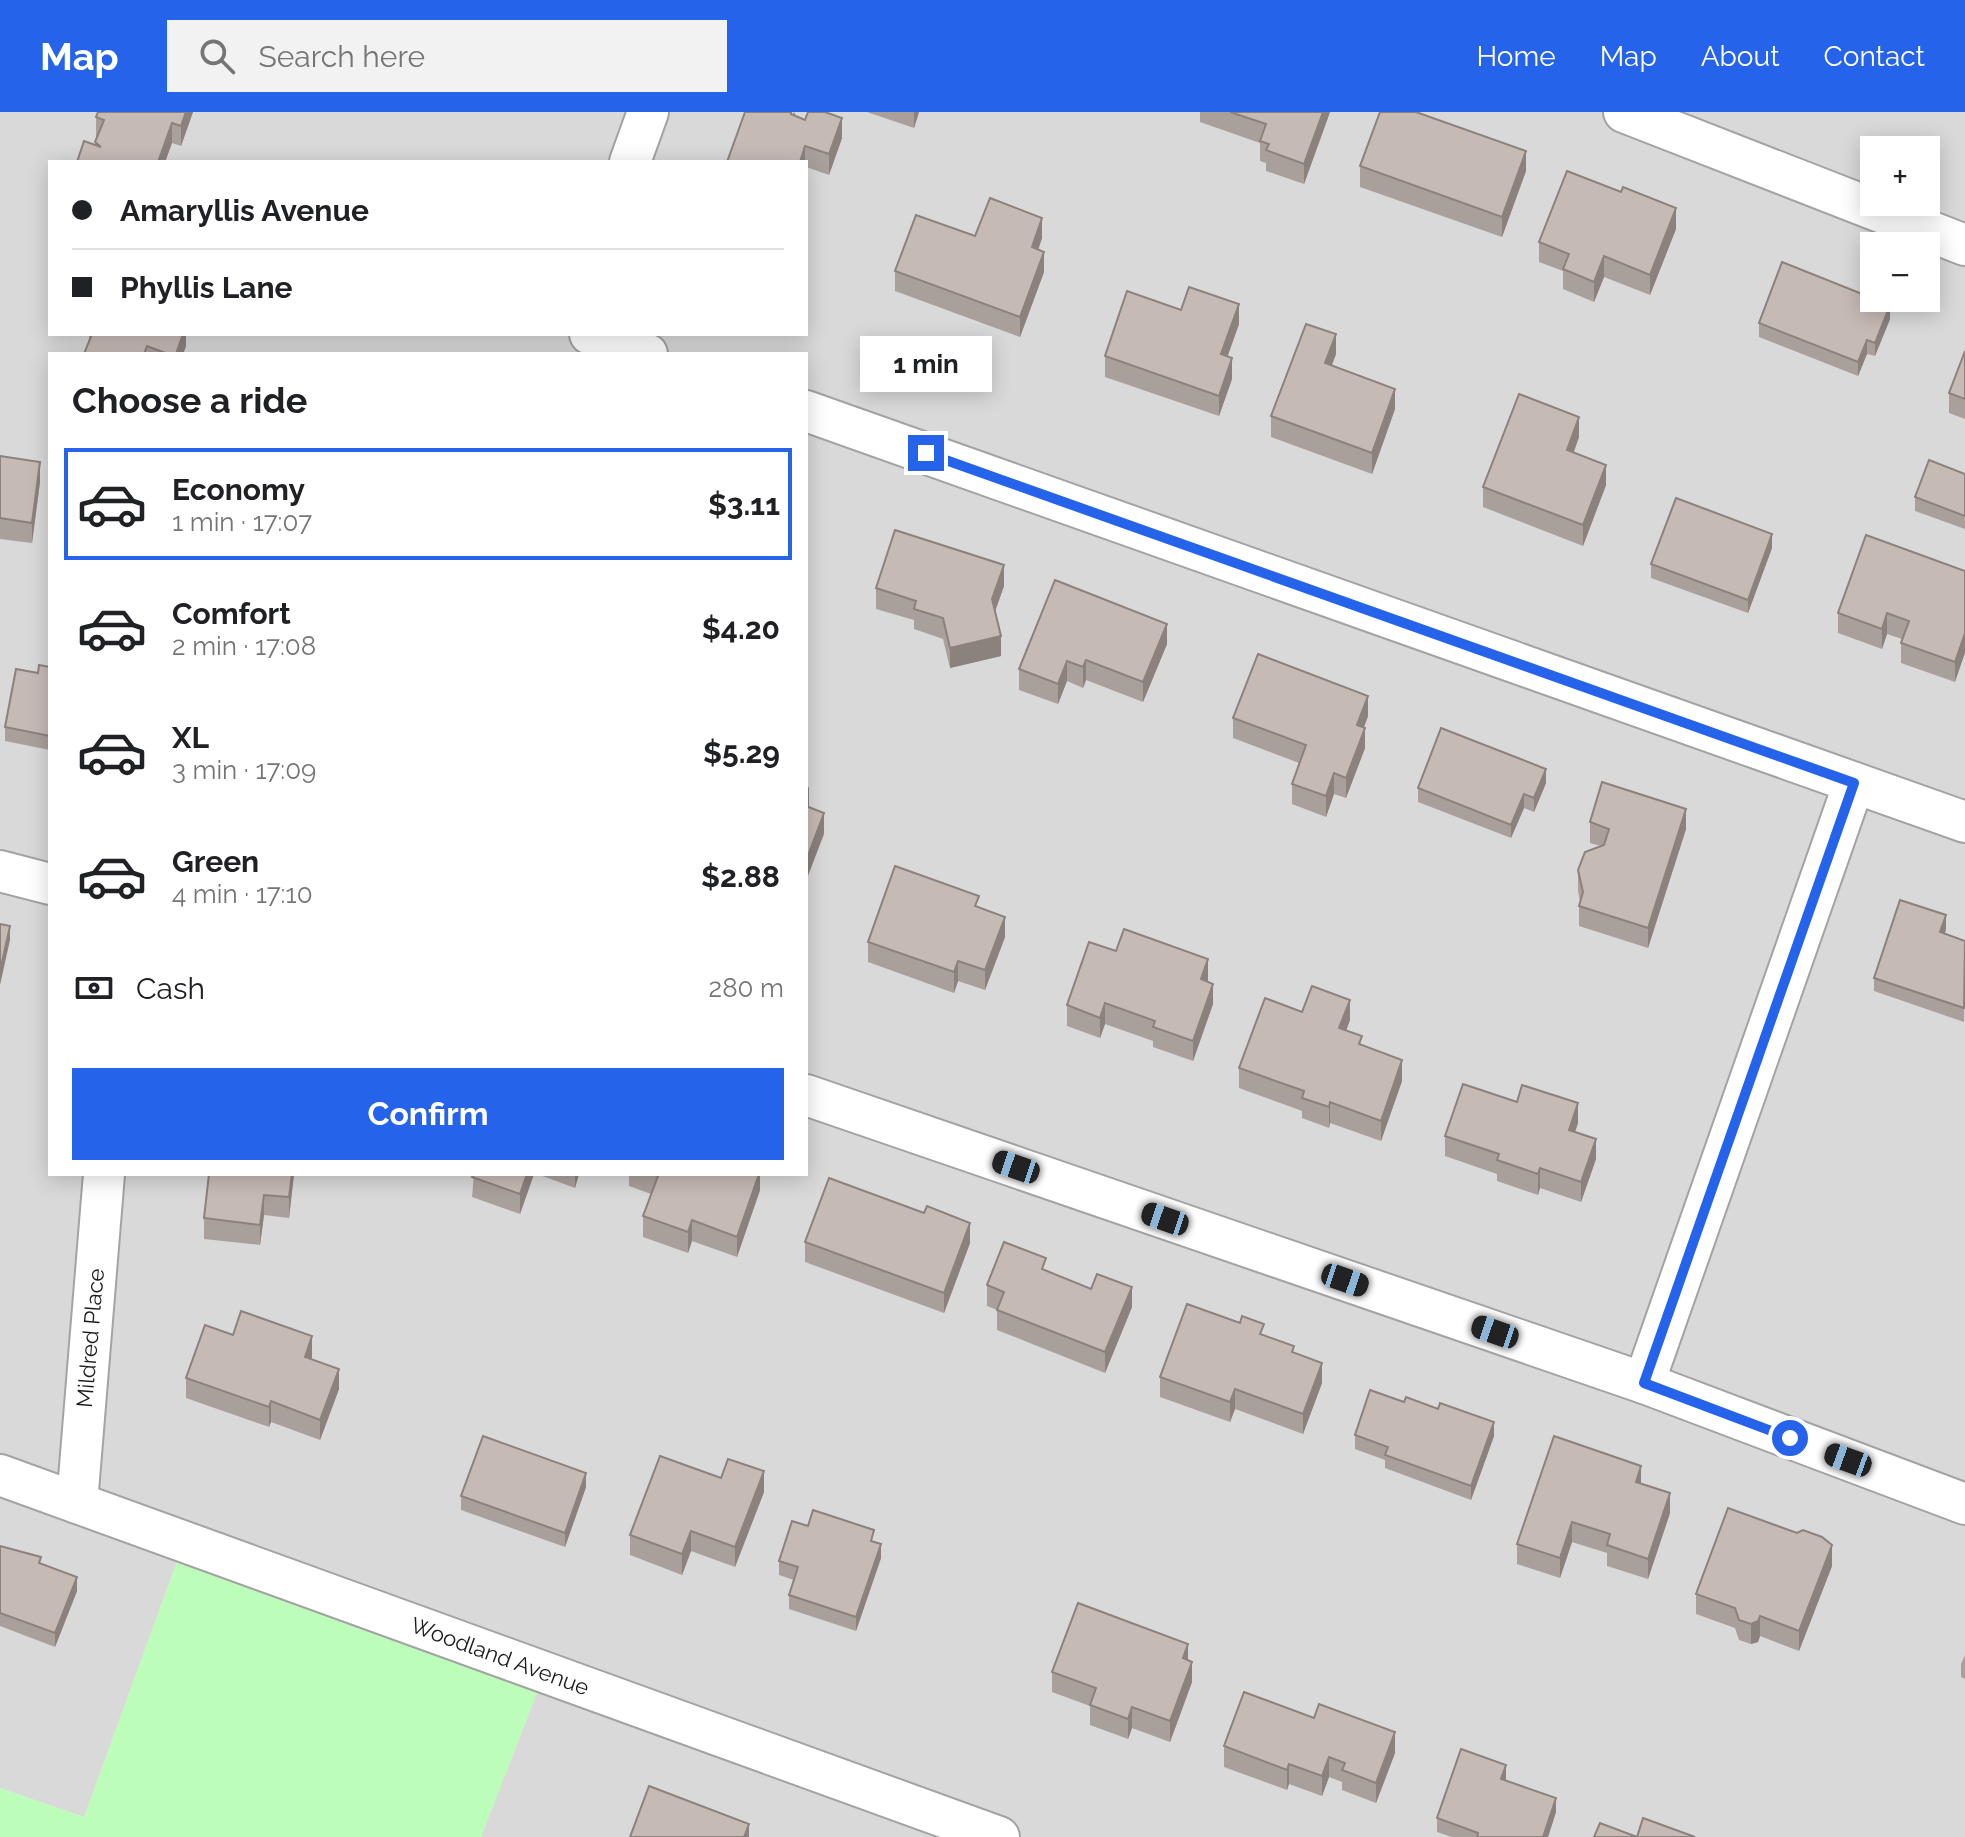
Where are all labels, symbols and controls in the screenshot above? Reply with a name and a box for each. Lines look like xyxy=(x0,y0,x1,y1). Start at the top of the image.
search box xyxy=(167,20,727,92)
text: Map xyxy=(40,34,119,79)
icon: search xyxy=(195,34,239,78)
text: Search here xyxy=(259,39,425,74)
text: Home xyxy=(1476,40,1556,73)
text: Map xyxy=(1600,40,1657,73)
text: About xyxy=(1701,40,1780,73)
text: Contact xyxy=(1824,40,1925,73)
map controls xyxy=(1860,136,1940,312)
button: + xyxy=(1860,136,1940,216)
text: Amaryllis Avenue xyxy=(120,193,369,228)
button: − xyxy=(1860,232,1940,312)
text: Phyllis Lane xyxy=(120,270,293,305)
callout: 1 min xyxy=(860,337,992,393)
text: 1 min xyxy=(893,349,959,379)
text: Choose a ride xyxy=(72,379,307,421)
route end xyxy=(908,435,944,471)
icon: car xyxy=(76,468,148,540)
text: Economy xyxy=(172,472,305,507)
text: $3.11 xyxy=(708,487,780,522)
text: 1 min · 17:07 xyxy=(172,507,312,537)
icon: car xyxy=(76,592,148,664)
text: Comfort xyxy=(172,596,291,631)
text: $4.20 xyxy=(702,611,780,646)
text: 2 min · 17:08 xyxy=(172,631,316,661)
icon: car xyxy=(76,716,148,788)
text: XL xyxy=(172,720,209,755)
text: $5.29 xyxy=(703,735,780,770)
text: 3 min · 17:09 xyxy=(172,755,316,785)
icon: car xyxy=(76,840,148,912)
text: Green xyxy=(172,844,259,879)
text: $2.88 xyxy=(701,859,780,894)
text: 4 min · 17:10 xyxy=(172,879,313,909)
icon: cash xyxy=(72,966,116,1010)
text: Cash xyxy=(136,971,205,1006)
text: 280 m xyxy=(709,973,784,1003)
button: Confirm xyxy=(72,1068,784,1160)
car xyxy=(989,1148,1043,1186)
car xyxy=(1138,1200,1192,1238)
car xyxy=(1318,1261,1372,1299)
street label: Mildred Place xyxy=(71,1267,109,1409)
car xyxy=(1468,1313,1522,1351)
route start xyxy=(1772,1420,1808,1456)
car xyxy=(1821,1441,1875,1479)
street label: Woodland Avenue xyxy=(407,1612,593,1700)

